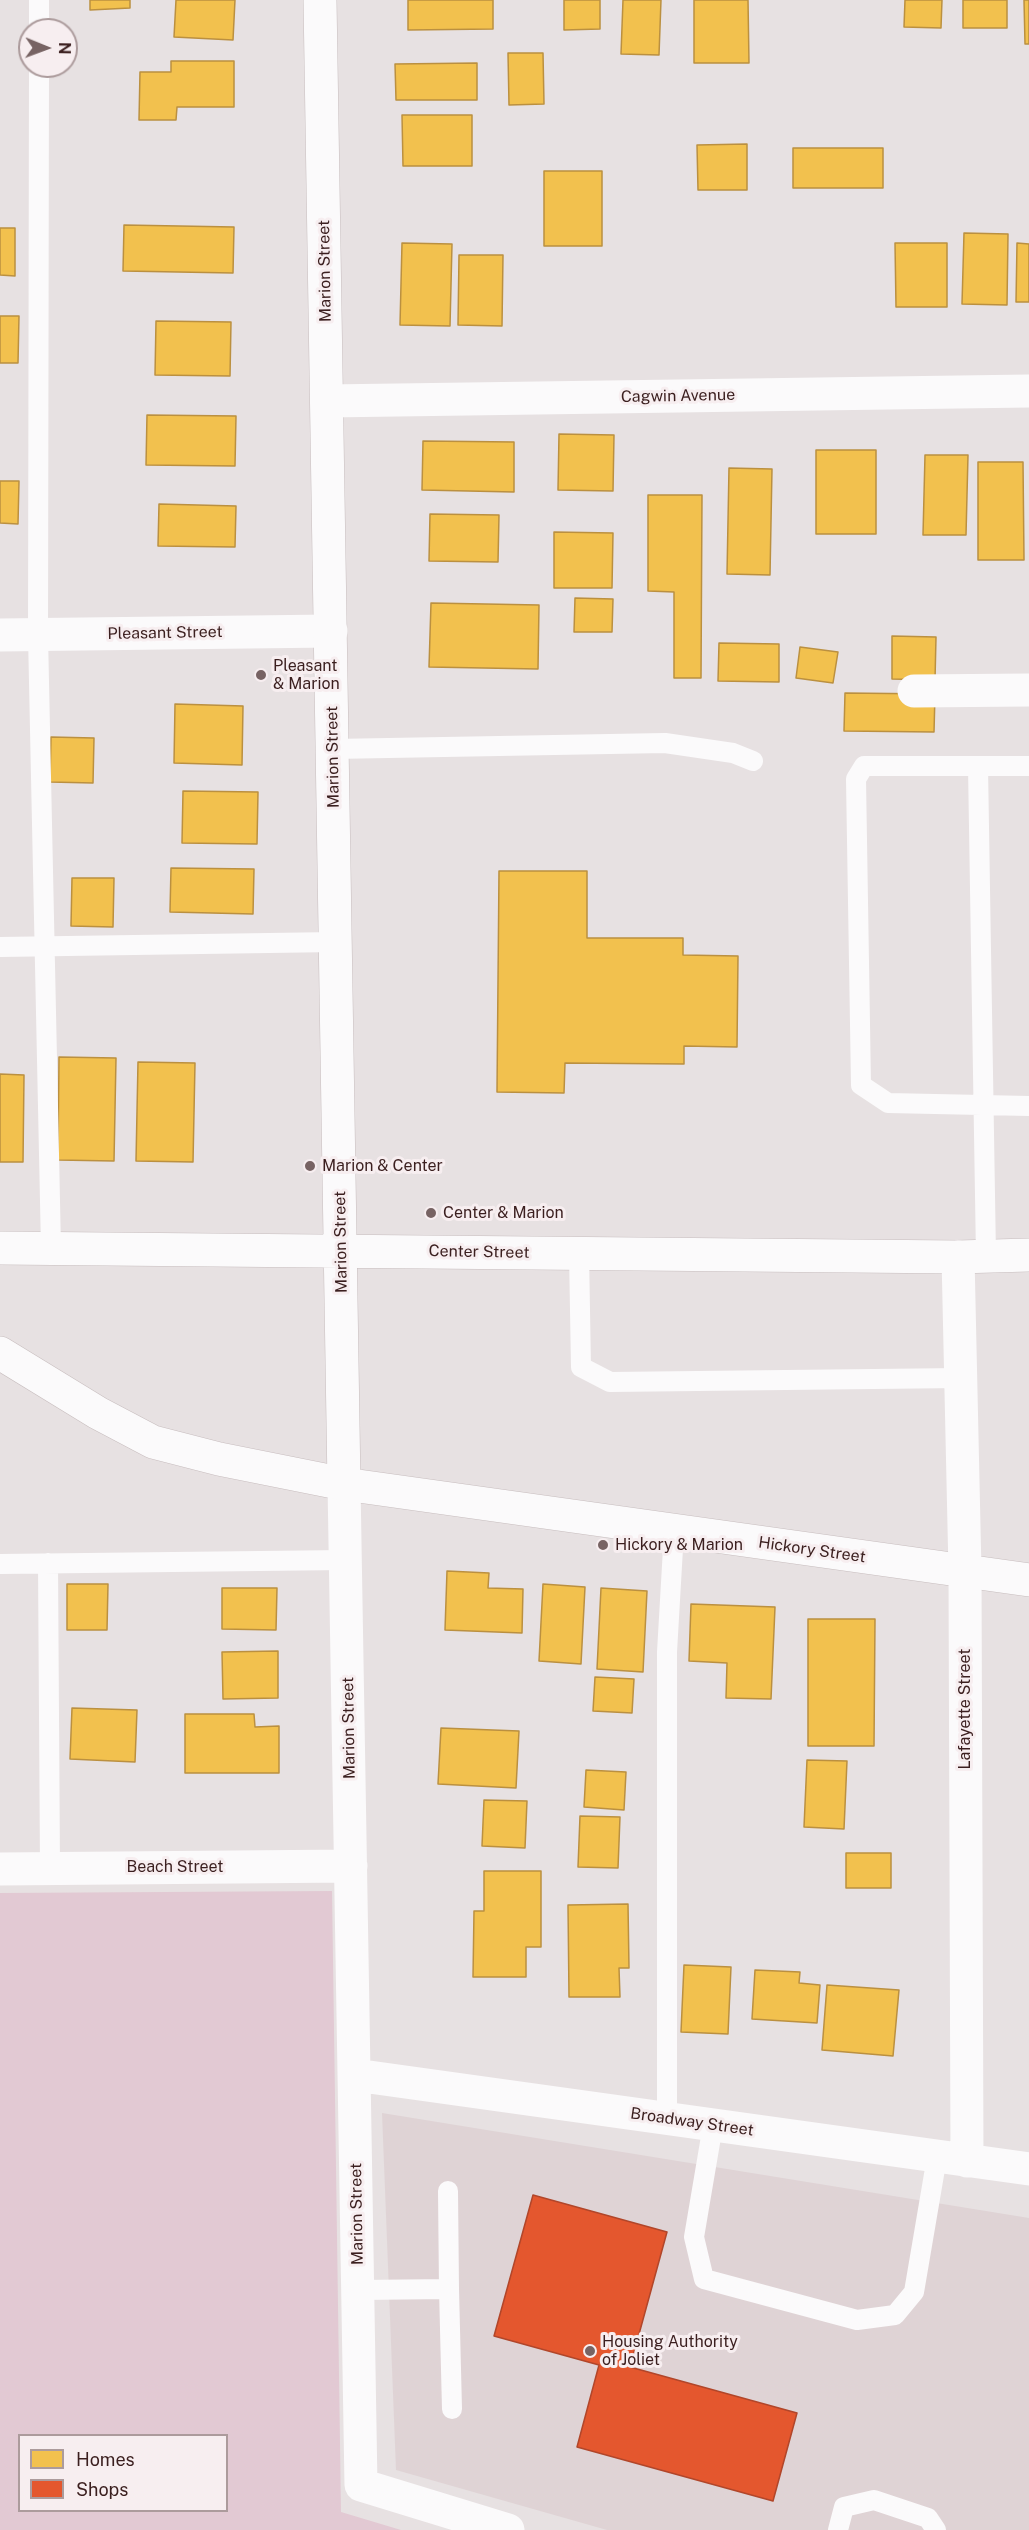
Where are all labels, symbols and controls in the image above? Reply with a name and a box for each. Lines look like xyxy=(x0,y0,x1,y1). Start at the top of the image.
north arrow xyxy=(18,18,78,78)
text: N xyxy=(55,42,74,55)
street label: Marion Street xyxy=(315,220,335,322)
street label: Cagwin Avenue xyxy=(621,385,735,407)
street label: Pleasant Street xyxy=(107,622,223,644)
place label: Pleasant & Marion xyxy=(273,656,340,694)
marker: Pleasant & Marion xyxy=(254,668,268,682)
street label: Marion Street xyxy=(323,706,343,808)
place label: Marion & Center xyxy=(322,1156,443,1176)
marker: Marion & Center xyxy=(303,1159,317,1173)
street label: Marion Street xyxy=(331,1191,351,1293)
place label: Center & Marion xyxy=(443,1203,564,1223)
marker: Center & Marion xyxy=(424,1206,438,1220)
street label: Center Street xyxy=(428,1242,530,1262)
street label: Hickory Street xyxy=(757,1533,867,1567)
place label: Hickory & Marion xyxy=(615,1535,743,1555)
marker: Hickory & Marion xyxy=(596,1538,610,1552)
street label: Lafayette Street xyxy=(955,1649,975,1769)
street label: Marion Street xyxy=(339,1677,359,1779)
street label: Beach Street xyxy=(126,1857,224,1877)
street label: Broadway Street xyxy=(629,2104,755,2140)
street label: Marion Street xyxy=(347,2163,367,2265)
place label: Housing Authority of Joliet xyxy=(602,2332,738,2370)
marker: Housing Authority of Joliet xyxy=(583,2344,597,2358)
legend xyxy=(18,2434,228,2512)
text: Homes xyxy=(76,2449,135,2470)
text: Shops xyxy=(76,2479,128,2500)

